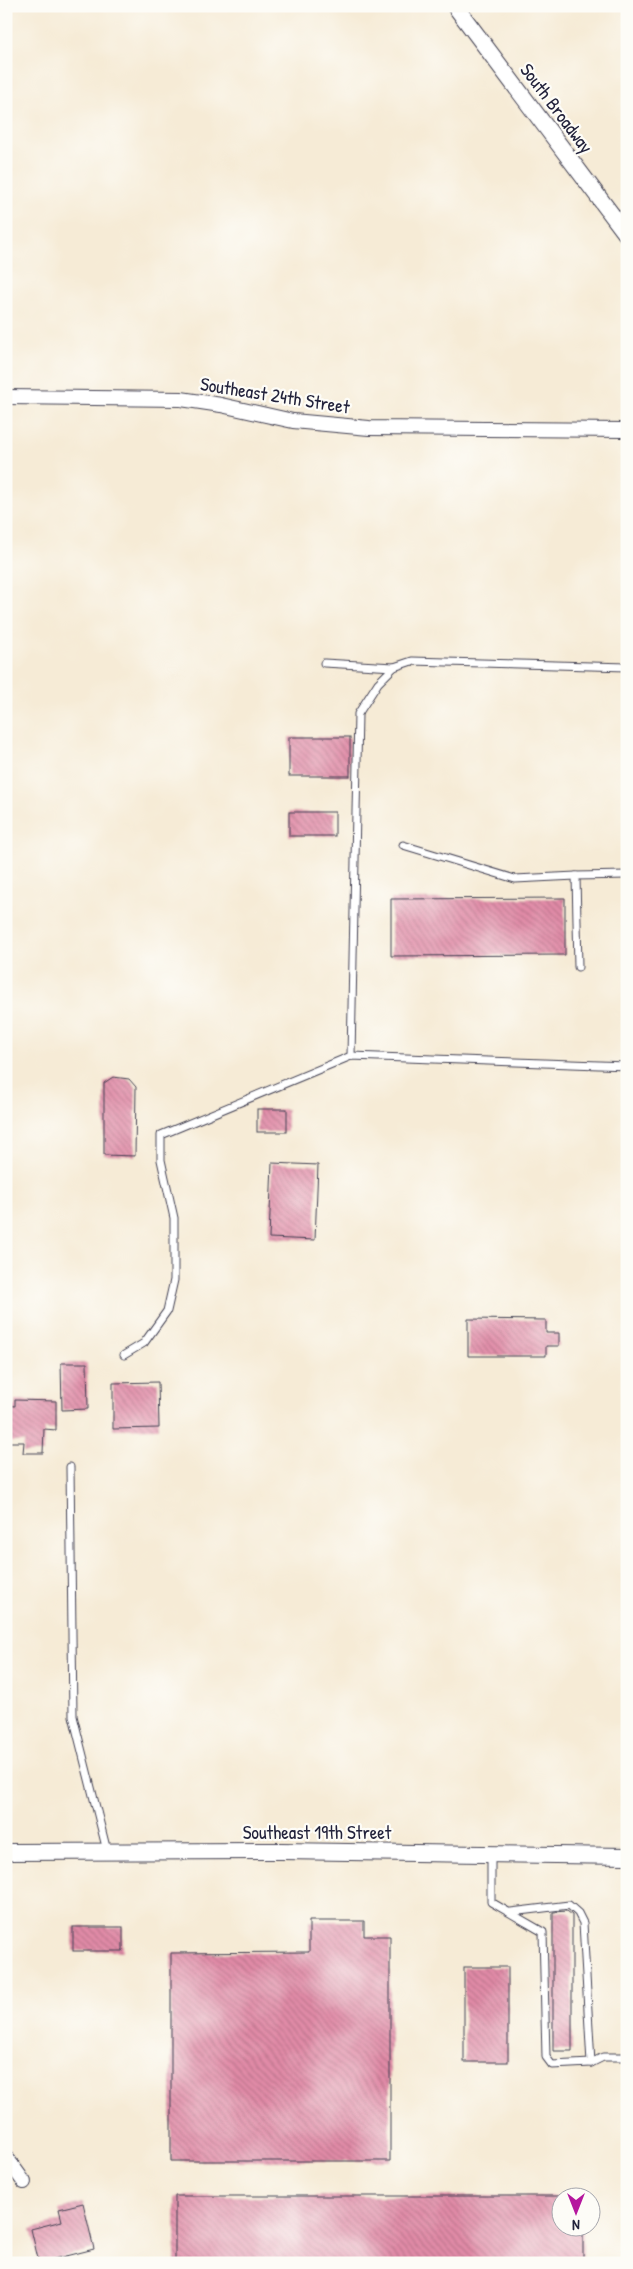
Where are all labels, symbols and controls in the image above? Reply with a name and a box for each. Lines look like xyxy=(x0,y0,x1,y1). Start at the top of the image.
street label: South Broadway xyxy=(515,58,599,158)
street label: Southeast 24th Street xyxy=(198,370,352,420)
street label: Southeast 19th Street xyxy=(243,1819,392,1845)
north arrow xyxy=(550,2186,600,2236)
text: N xyxy=(572,2216,580,2235)

